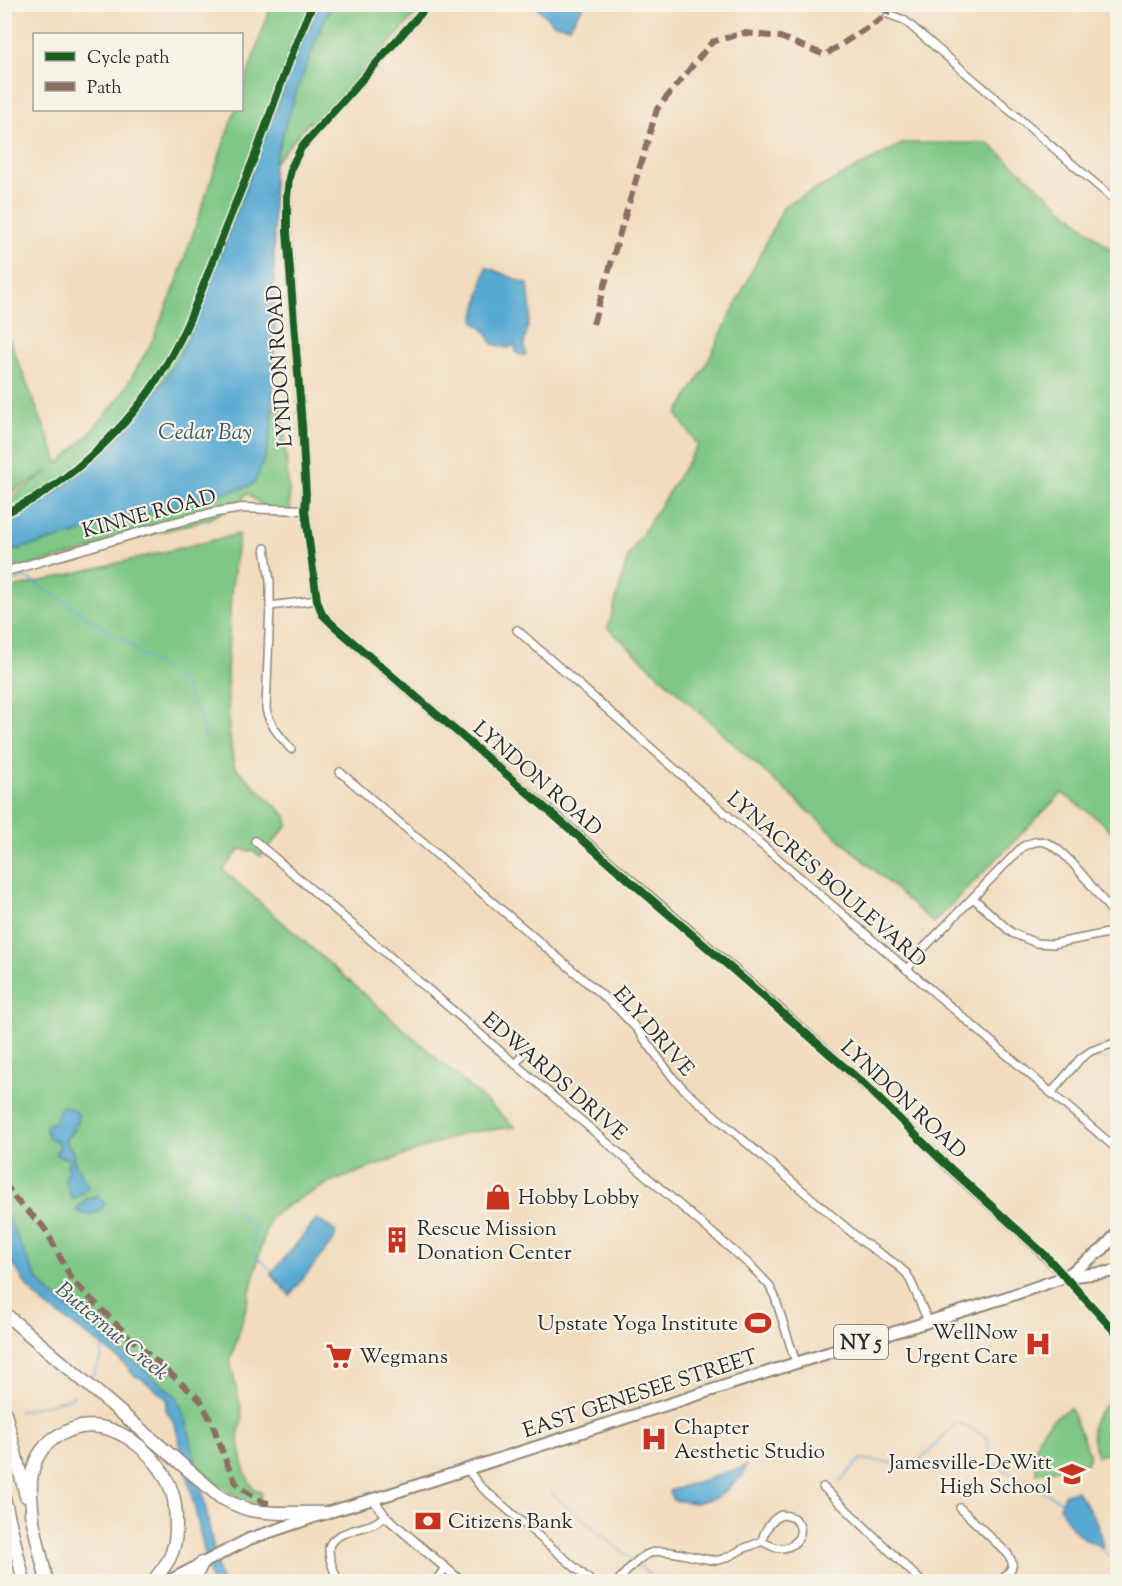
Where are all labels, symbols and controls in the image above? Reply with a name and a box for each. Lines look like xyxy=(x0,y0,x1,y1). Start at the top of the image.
legend xyxy=(33,33,243,111)
text: Cycle path xyxy=(87,46,170,72)
text: Path xyxy=(87,76,122,102)
street label: LYNDON ROAD xyxy=(260,284,302,448)
water label: Cedar Bay xyxy=(158,418,252,450)
street label: KINNE ROAD xyxy=(79,483,220,547)
street label: LYNDON ROAD xyxy=(465,715,608,844)
street label: LYNACRES BOULEVARD xyxy=(719,785,932,976)
street label: ELY DRIVE xyxy=(605,981,700,1084)
street label: EDWARDS DRIVE xyxy=(475,1006,633,1149)
street label: LYNDON ROAD xyxy=(833,1034,972,1167)
shop icon: Hobby Lobby xyxy=(483,1182,513,1212)
place label: Hobby Lobby xyxy=(518,1184,640,1214)
place label: Rescue Mission Donation Center xyxy=(417,1215,572,1269)
building icon: Rescue Mission Donation Center xyxy=(382,1225,412,1255)
water label: Butternut Creek xyxy=(47,1275,175,1389)
sports icon: Upstate Yoga Institute xyxy=(743,1308,773,1338)
place label: Upstate Yoga Institute xyxy=(537,1310,738,1340)
place label: WellNow Urgent Care xyxy=(906,1319,1018,1373)
road number: NY 5 xyxy=(834,1325,888,1359)
hospital icon: WellNow Urgent Care xyxy=(1023,1329,1053,1359)
supermarket icon: Wegmans xyxy=(324,1341,354,1371)
place label: Wegmans xyxy=(359,1343,448,1373)
street label: EAST GENESEE STREET xyxy=(519,1343,762,1447)
place label: Chapter Aesthetic Studio xyxy=(674,1414,825,1468)
hospital icon: Chapter Aesthetic Studio xyxy=(639,1424,669,1454)
place label: Jamesville-DeWitt High School xyxy=(888,1449,1052,1503)
school or university icon: Jamesville-DeWitt High School xyxy=(1057,1459,1087,1489)
bank icon: Citizens Bank xyxy=(413,1506,443,1536)
place label: Citizens Bank xyxy=(448,1508,574,1538)

